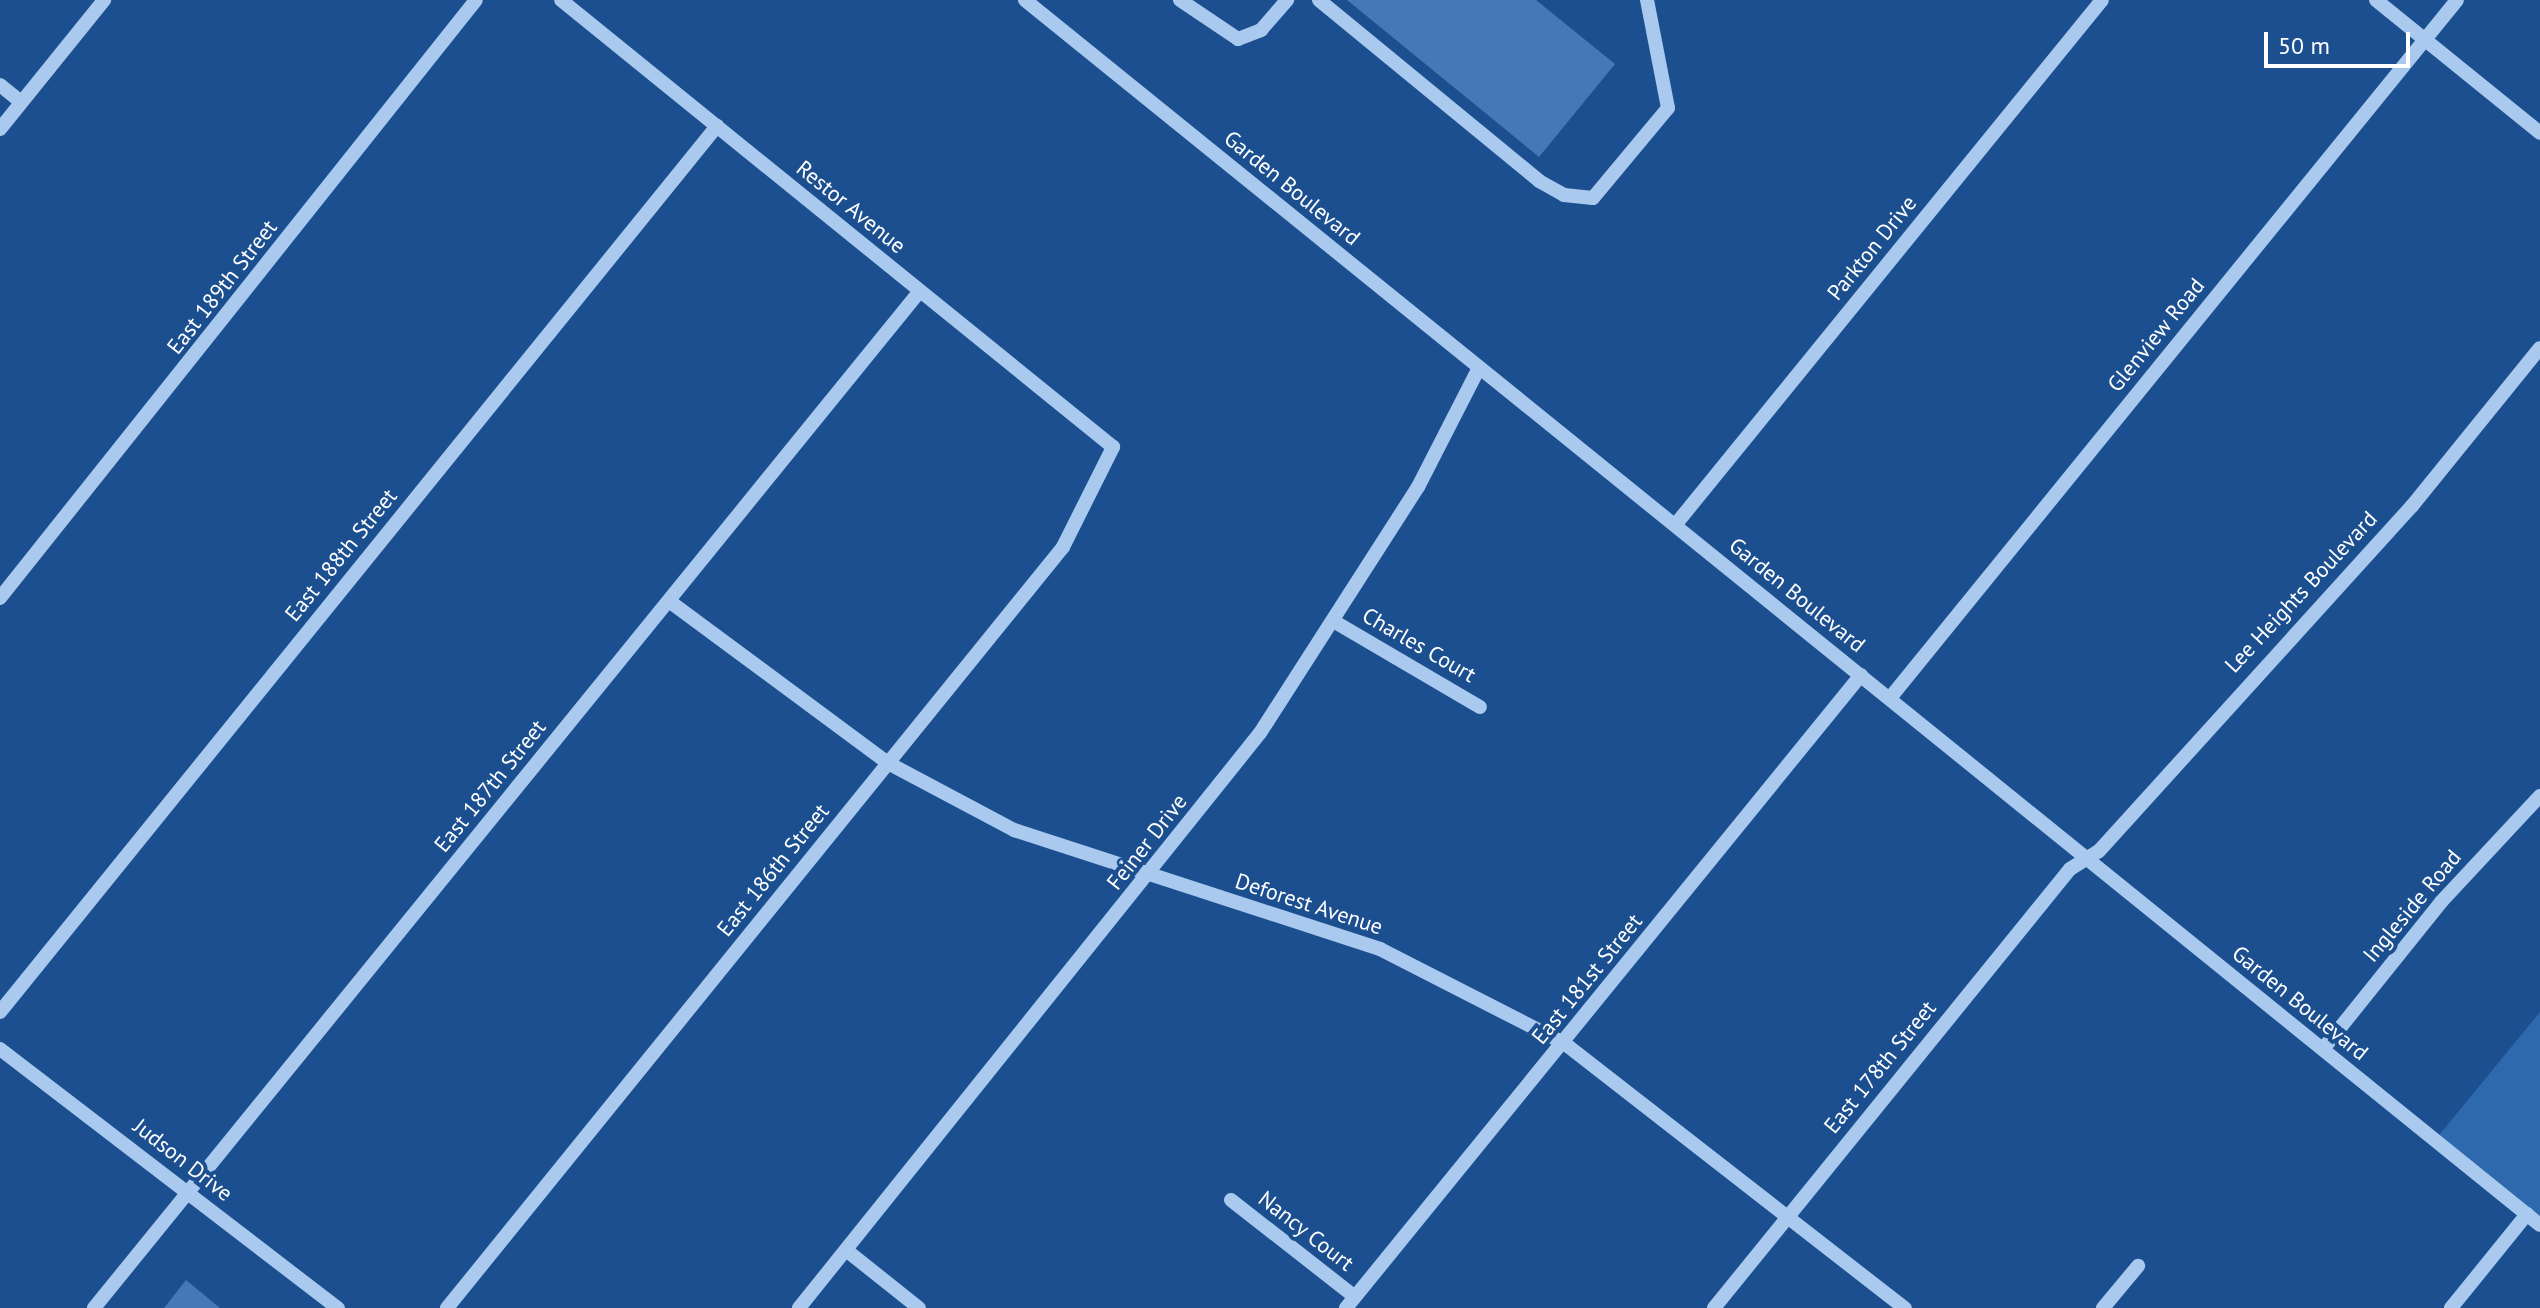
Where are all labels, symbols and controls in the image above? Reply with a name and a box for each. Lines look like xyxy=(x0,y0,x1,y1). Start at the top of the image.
scale bar xyxy=(2268,16,2414,66)
text: 50 m xyxy=(2278,30,2330,61)
street label: Garden Boulevard xyxy=(1219,125,1365,251)
street label: Restor Avenue xyxy=(791,155,911,259)
street label: Parkton Drive xyxy=(1822,190,1922,306)
street label: East 189th Street xyxy=(161,215,283,359)
street label: Glenview Road xyxy=(2102,273,2210,397)
street label: East 188th Street xyxy=(280,483,402,627)
street label: Lee Heights Boulevard xyxy=(2219,506,2383,678)
street label: Garden Boulevard xyxy=(1724,532,1870,658)
street label: Charles Court xyxy=(1358,602,1480,688)
street label: East 187th Street xyxy=(429,715,551,857)
street label: Feiner Drive xyxy=(1101,789,1193,895)
street label: East 186th Street xyxy=(712,798,834,942)
street label: Ingleside Road xyxy=(2357,844,2467,968)
street label: Deforest Avenue xyxy=(1232,868,1386,940)
street label: East 181st Street xyxy=(1526,909,1648,1049)
street label: Garden Boulevard xyxy=(2227,940,2373,1066)
street label: East 178th Street xyxy=(1819,995,1941,1139)
street label: Judson Drive xyxy=(128,1113,238,1207)
street label: Nancy Court xyxy=(1253,1185,1359,1277)

